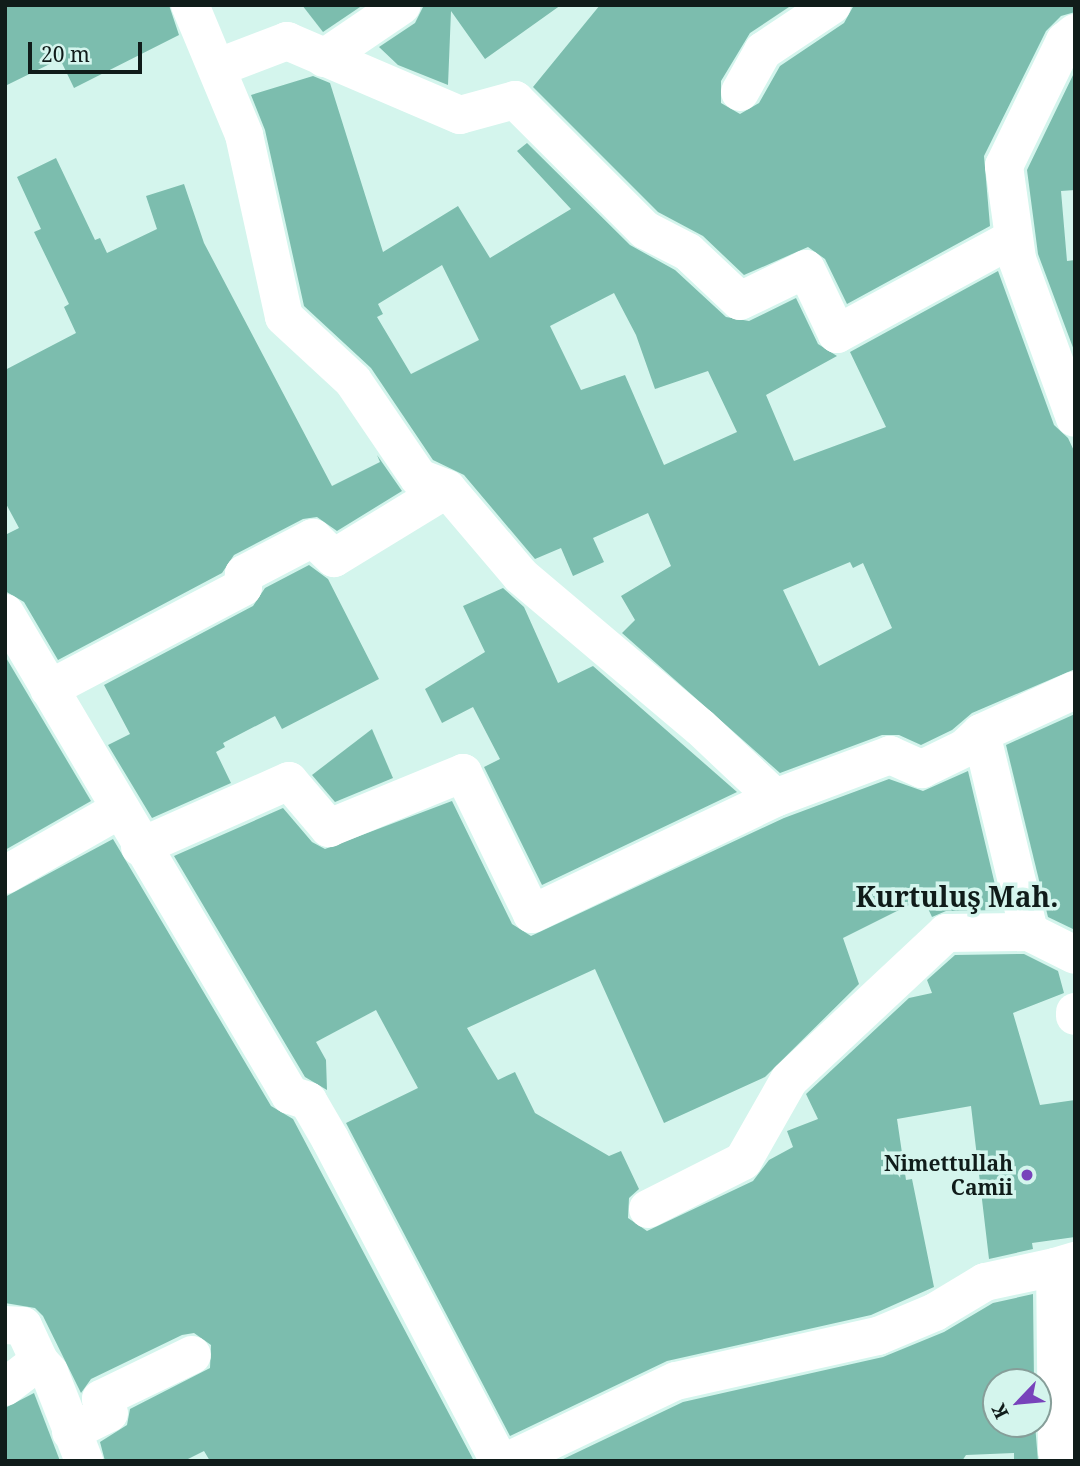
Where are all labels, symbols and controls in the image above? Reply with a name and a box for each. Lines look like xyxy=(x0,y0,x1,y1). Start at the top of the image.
scale bar xyxy=(32,28,145,72)
text: 20 m xyxy=(41,40,90,68)
district label: Kurtuluş Mah. xyxy=(856,879,1058,913)
place label: Nimettullah Camii xyxy=(884,1150,1013,1200)
marker: Nimettullah Camii xyxy=(1019,1167,1035,1183)
north arrow xyxy=(982,1368,1052,1438)
text: K xyxy=(985,1399,1015,1423)

